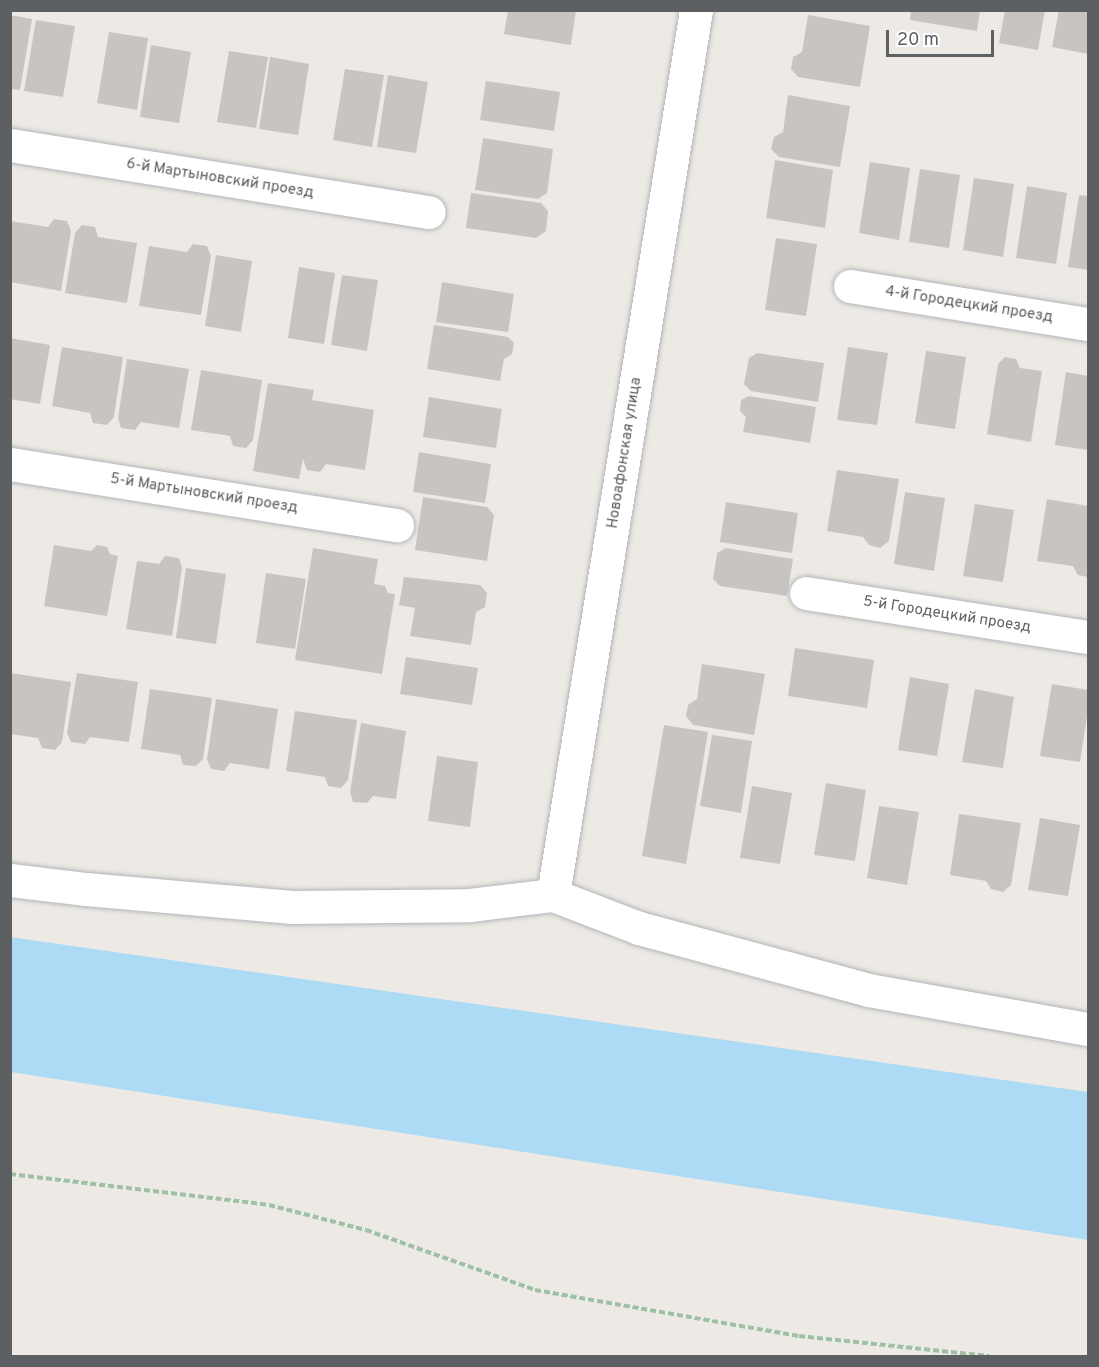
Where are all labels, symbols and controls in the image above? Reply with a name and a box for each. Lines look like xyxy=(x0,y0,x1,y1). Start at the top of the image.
scale bar xyxy=(889,18,997,56)
text: 20 m xyxy=(897,29,939,52)
street label: 6-й Мартыновский проезд xyxy=(125,155,315,203)
street label: 4-й Городецкий проезд xyxy=(884,283,1054,327)
street label: Новоафонская улица xyxy=(604,376,646,530)
street label: 5-й Мартыновский проезд xyxy=(109,470,299,518)
street label: 5-й Городецкий проезд xyxy=(862,593,1032,637)

